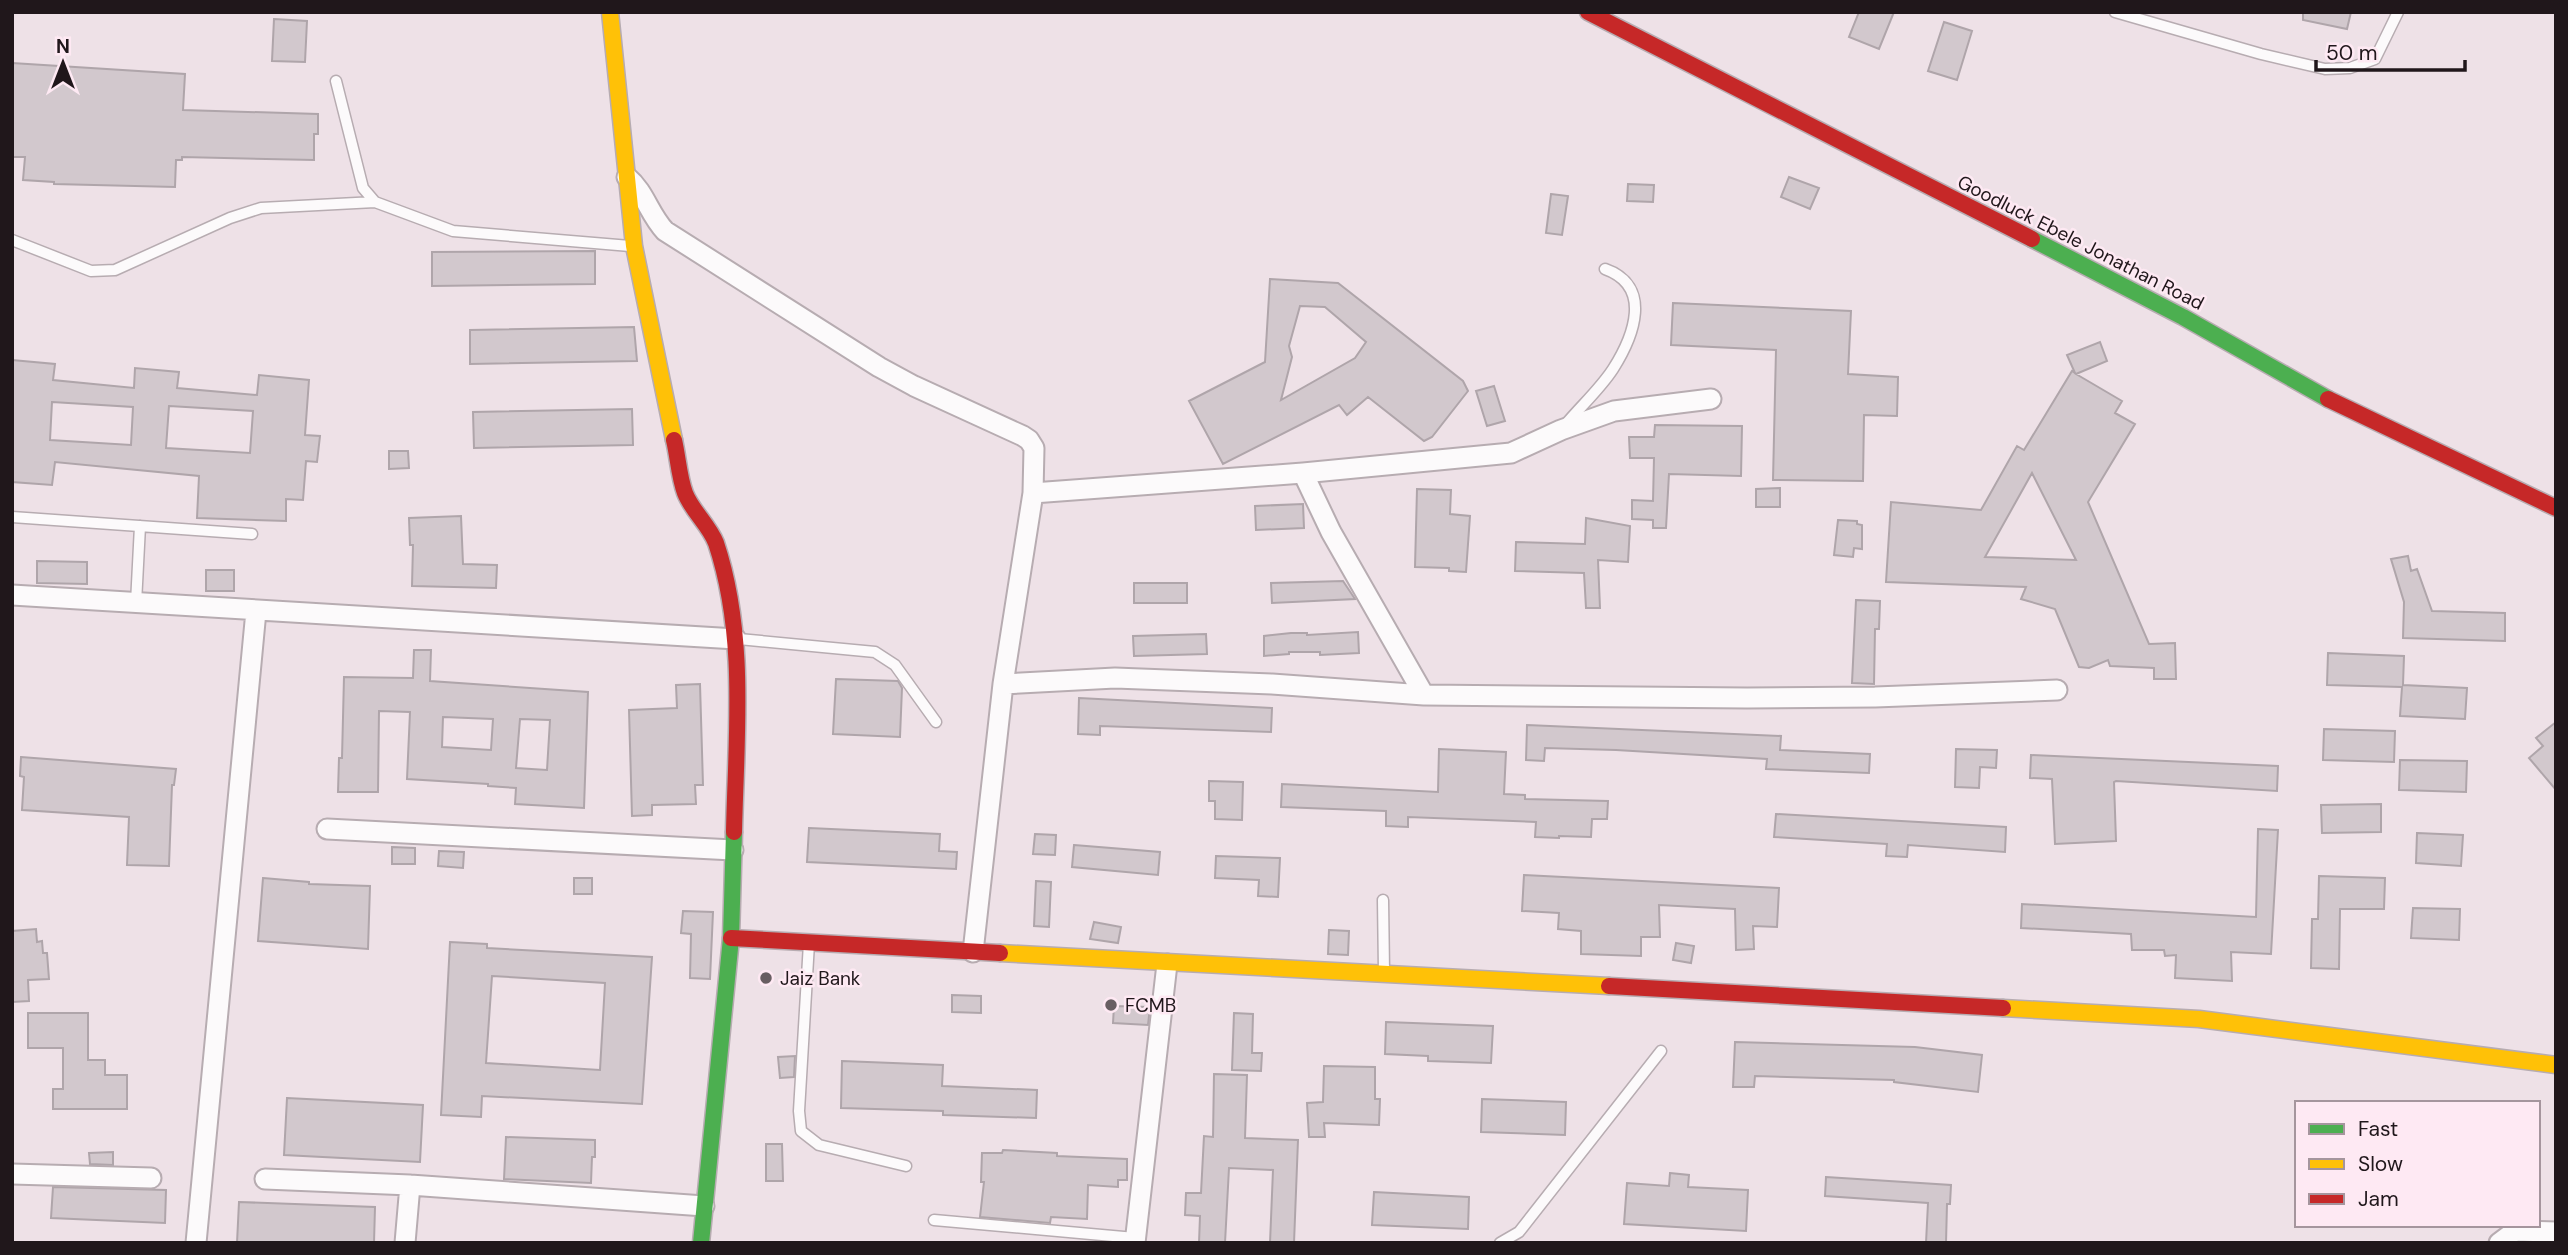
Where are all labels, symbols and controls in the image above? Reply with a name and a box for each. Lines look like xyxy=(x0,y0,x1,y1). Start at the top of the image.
north arrow xyxy=(28,28,98,98)
scale bar xyxy=(2316,28,2465,72)
text: N xyxy=(56,34,70,59)
text: 50 m xyxy=(2326,39,2377,67)
street label: Goodluck Ebele Jonathan Road xyxy=(1953,169,2208,316)
place label: Jaiz Bank xyxy=(780,966,861,991)
marker: Jaiz Bank xyxy=(758,970,774,986)
place label: FCMB xyxy=(1125,993,1176,1018)
marker: FCMB xyxy=(1103,997,1119,1013)
legend xyxy=(2295,1101,2540,1227)
text: Fast xyxy=(2358,1115,2398,1143)
text: Slow xyxy=(2358,1150,2403,1178)
text: Jam xyxy=(2358,1185,2399,1213)

